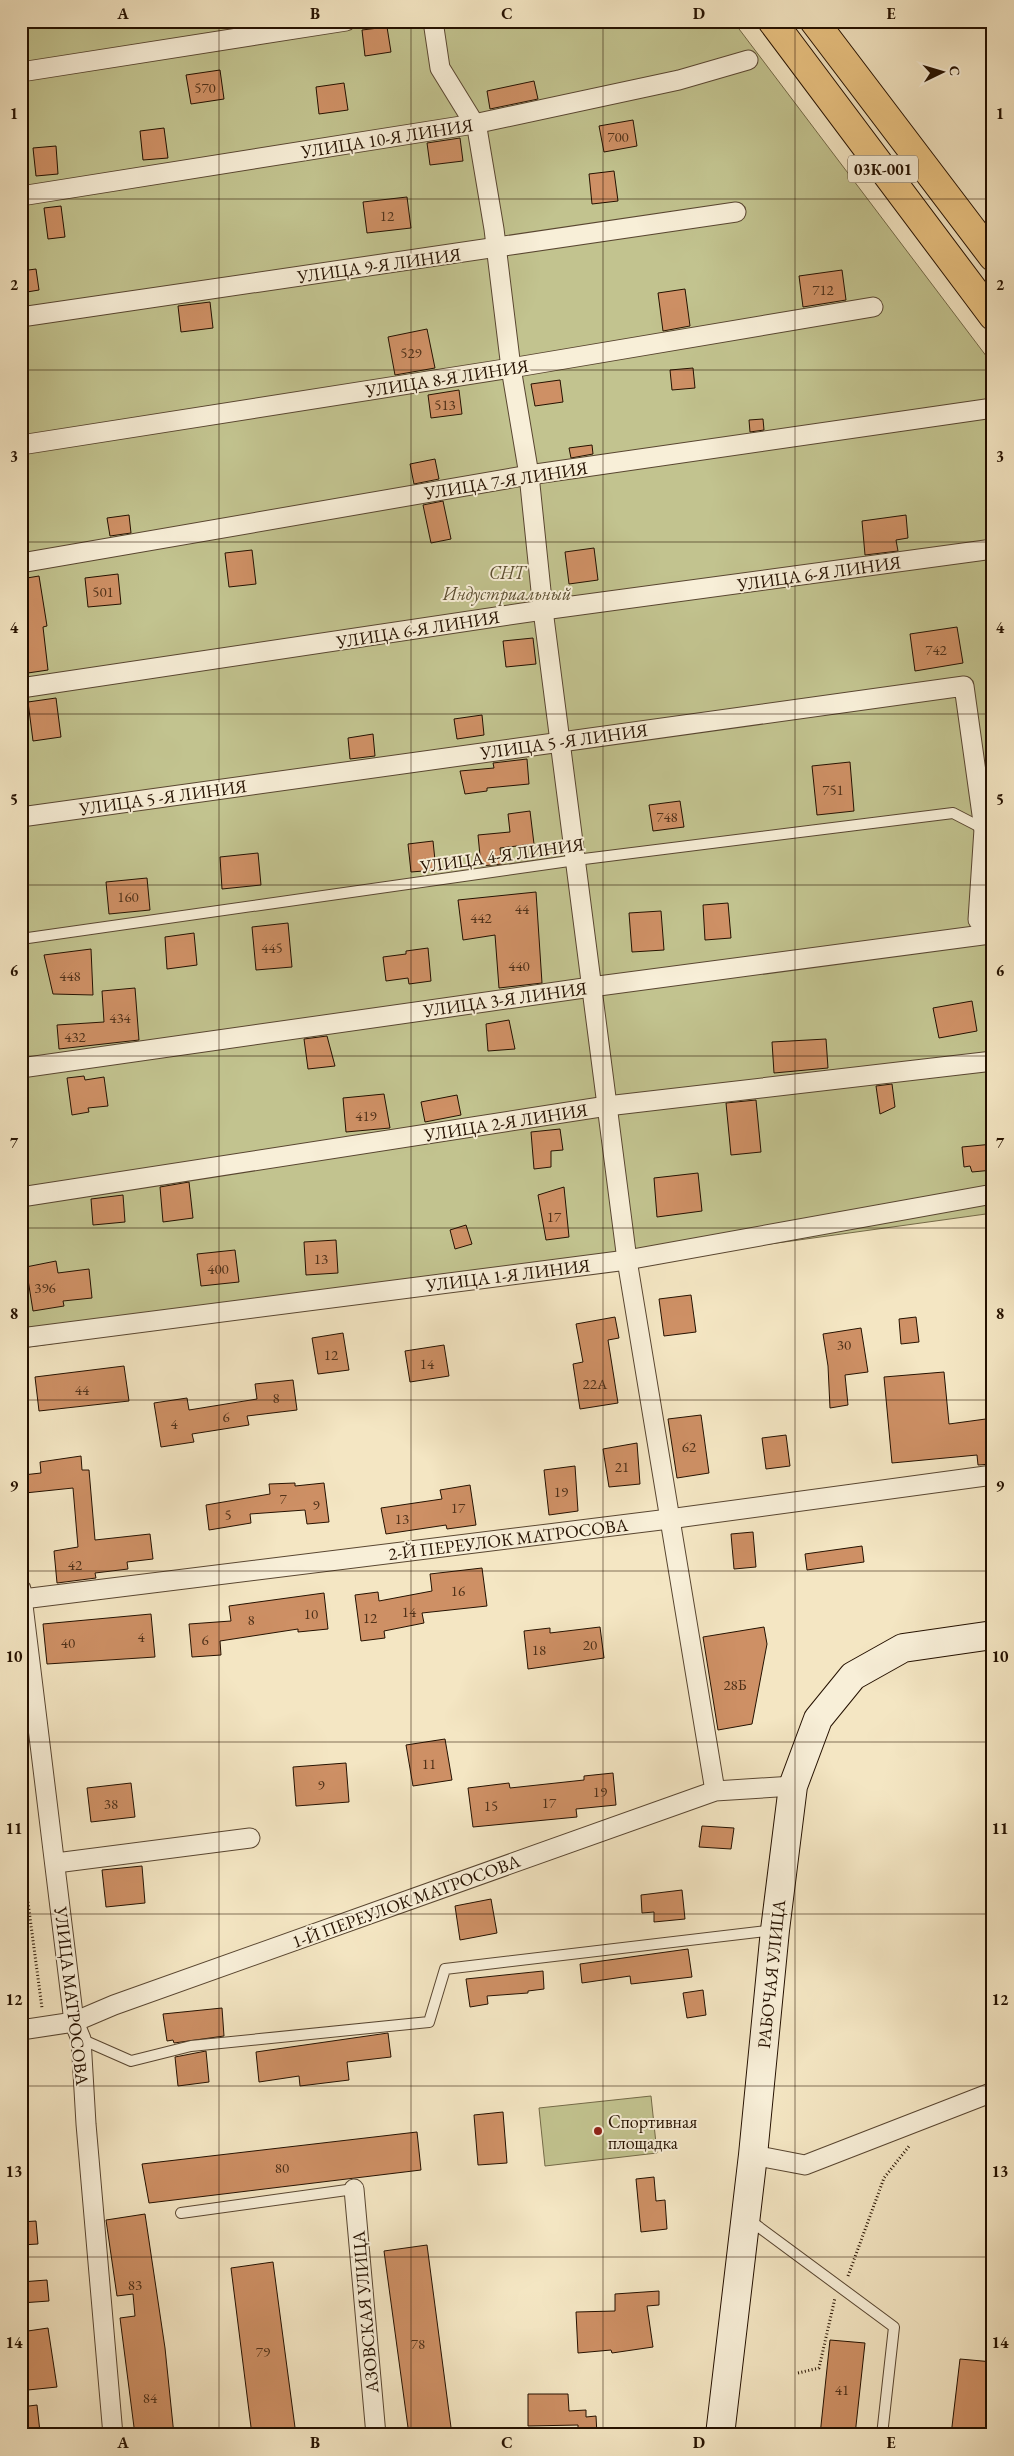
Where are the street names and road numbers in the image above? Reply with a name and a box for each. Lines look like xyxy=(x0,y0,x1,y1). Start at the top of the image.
street label: УЛИЦА 10-Я ЛИНИЯ xyxy=(298,113,475,163)
road number: 03К-001 xyxy=(848,156,918,182)
street label: УЛИЦА 9-Я ЛИНИЯ xyxy=(295,242,462,288)
street label: УЛИЦА 8-Я ЛИНИЯ xyxy=(363,354,530,402)
street label: УЛИЦА 7-Я ЛИНИЯ xyxy=(422,456,589,504)
street label: УЛИЦА 6-Я ЛИНИЯ xyxy=(735,550,902,596)
street label: УЛИЦА 6-Я ЛИНИЯ xyxy=(334,605,501,653)
street label: УЛИЦА 5 -Я ЛИНИЯ xyxy=(478,718,649,764)
street label: УЛИЦА 5 -Я ЛИНИЯ xyxy=(77,774,248,820)
street label: УЛИЦА 4-Я ЛИНИЯ xyxy=(418,832,585,878)
street label: УЛИЦА 3-Я ЛИНИЯ xyxy=(421,976,588,1022)
street label: УЛИЦА 2-Я ЛИНИЯ xyxy=(422,1098,589,1146)
street label: УЛИЦА 1-Я ЛИНИЯ xyxy=(424,1254,591,1297)
street label: 2-Й ПЕРЕУЛОК МАТРОСОВА xyxy=(387,1513,630,1565)
street label: 1-Й ПЕРЕУЛОК МАТРОСОВА xyxy=(289,1849,524,1953)
street label: РАБОЧАЯ УЛИЦА xyxy=(752,1898,790,2050)
street label: УЛИЦА МАТРОСОВА xyxy=(50,1904,94,2087)
street label: АЗОВСКАЯ УЛИЦА xyxy=(346,2229,384,2395)

